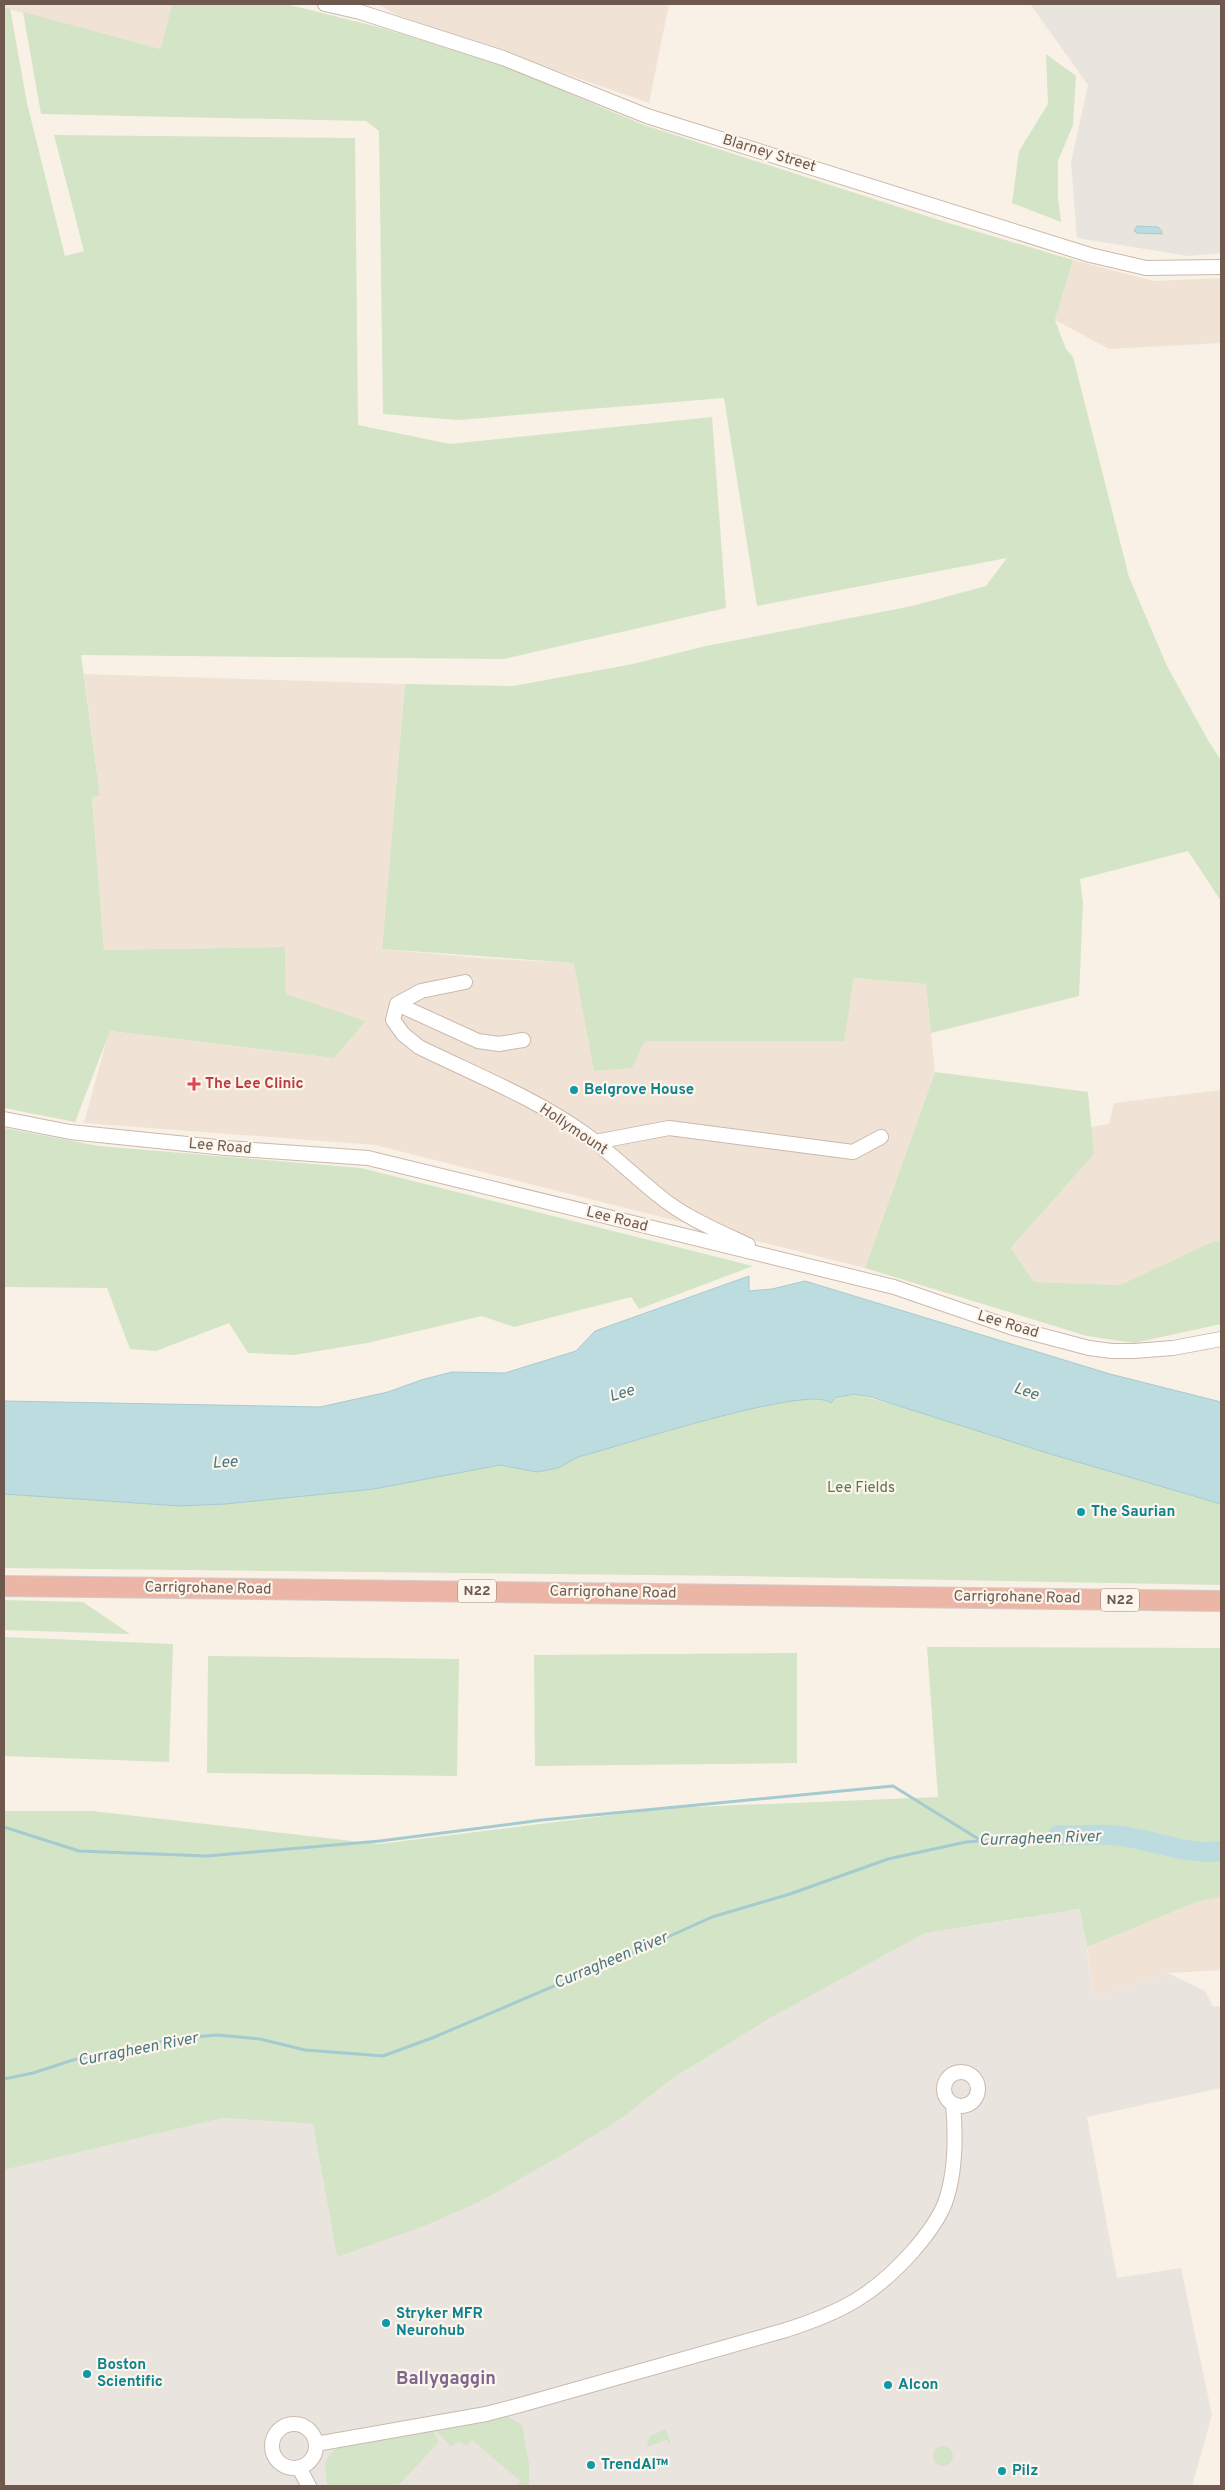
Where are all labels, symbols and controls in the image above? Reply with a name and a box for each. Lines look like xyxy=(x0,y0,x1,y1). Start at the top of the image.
street label: Blarney Street xyxy=(720,131,818,177)
place label: The Lee Clinic xyxy=(205,1075,304,1094)
marker: The Lee Clinic xyxy=(187,1077,201,1091)
place label: Belgrove House xyxy=(584,1081,694,1100)
marker: Belgrove House xyxy=(568,1084,580,1096)
street label: Hollymount xyxy=(535,1100,611,1160)
street label: Lee Road xyxy=(188,1135,252,1159)
street label: Lee Road xyxy=(584,1203,650,1237)
street label: Lee Road xyxy=(975,1307,1041,1343)
water label: Lee xyxy=(1011,1378,1042,1406)
water label: Lee xyxy=(607,1381,638,1407)
water label: Lee xyxy=(212,1452,239,1474)
park label: Lee Fields xyxy=(827,1479,895,1498)
place label: The Saurian xyxy=(1091,1503,1175,1522)
marker: The Saurian xyxy=(1075,1506,1087,1518)
street label: Carrigrohane Road xyxy=(144,1578,272,1600)
road number: N22 xyxy=(458,1580,496,1602)
street label: Carrigrohane Road xyxy=(549,1582,677,1604)
street label: Carrigrohane Road xyxy=(953,1587,1081,1609)
road number: N22 xyxy=(1101,1588,1139,1612)
water label: Curragheen River xyxy=(979,1827,1103,1851)
water label: Curragheen River xyxy=(551,1927,673,1994)
water label: Curragheen River xyxy=(76,2028,201,2071)
place label: Stryker MFR Neurohub xyxy=(396,2305,483,2341)
marker: Stryker MFR Neurohub xyxy=(380,2317,392,2329)
place label: Boston Scientific xyxy=(97,2356,163,2392)
marker: Boston Scientific xyxy=(81,2368,93,2380)
district label: Ballygaggin xyxy=(396,2368,496,2391)
place label: Alcon xyxy=(898,2376,938,2395)
marker: Alcon xyxy=(882,2379,894,2391)
place label: TrendAI™ xyxy=(601,2456,669,2475)
marker: TrendAI™ xyxy=(585,2459,597,2471)
place label: Pilz xyxy=(1012,2462,1038,2481)
marker: Pilz xyxy=(996,2465,1008,2477)

